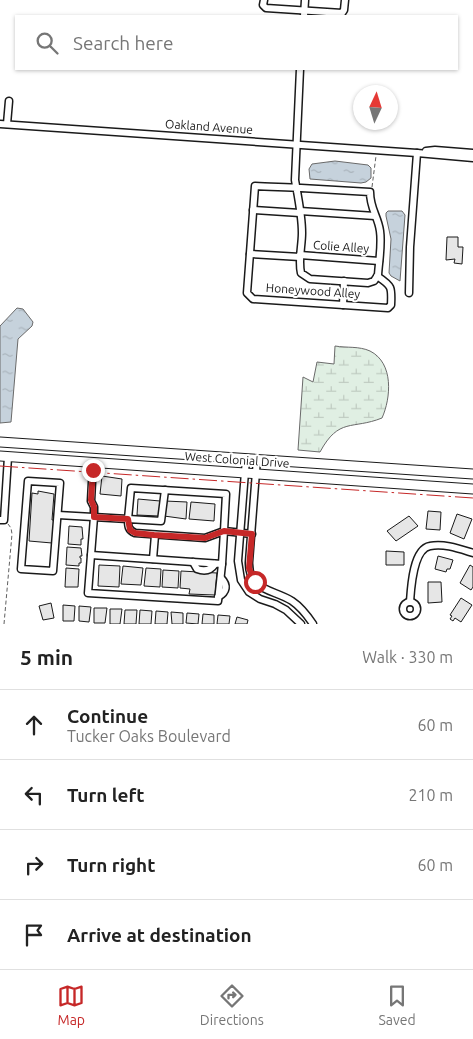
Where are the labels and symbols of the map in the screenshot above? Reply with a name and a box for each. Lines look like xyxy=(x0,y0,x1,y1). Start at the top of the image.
north arrow xyxy=(353,85,398,130)
street label: Oakland Avenue xyxy=(165,117,253,136)
street label: Colie Alley xyxy=(313,238,370,255)
street label: Honeywood Alley xyxy=(265,281,361,300)
street label: West Colonial Drive xyxy=(184,449,290,470)
route end xyxy=(82,459,105,482)
route start xyxy=(244,571,267,594)

